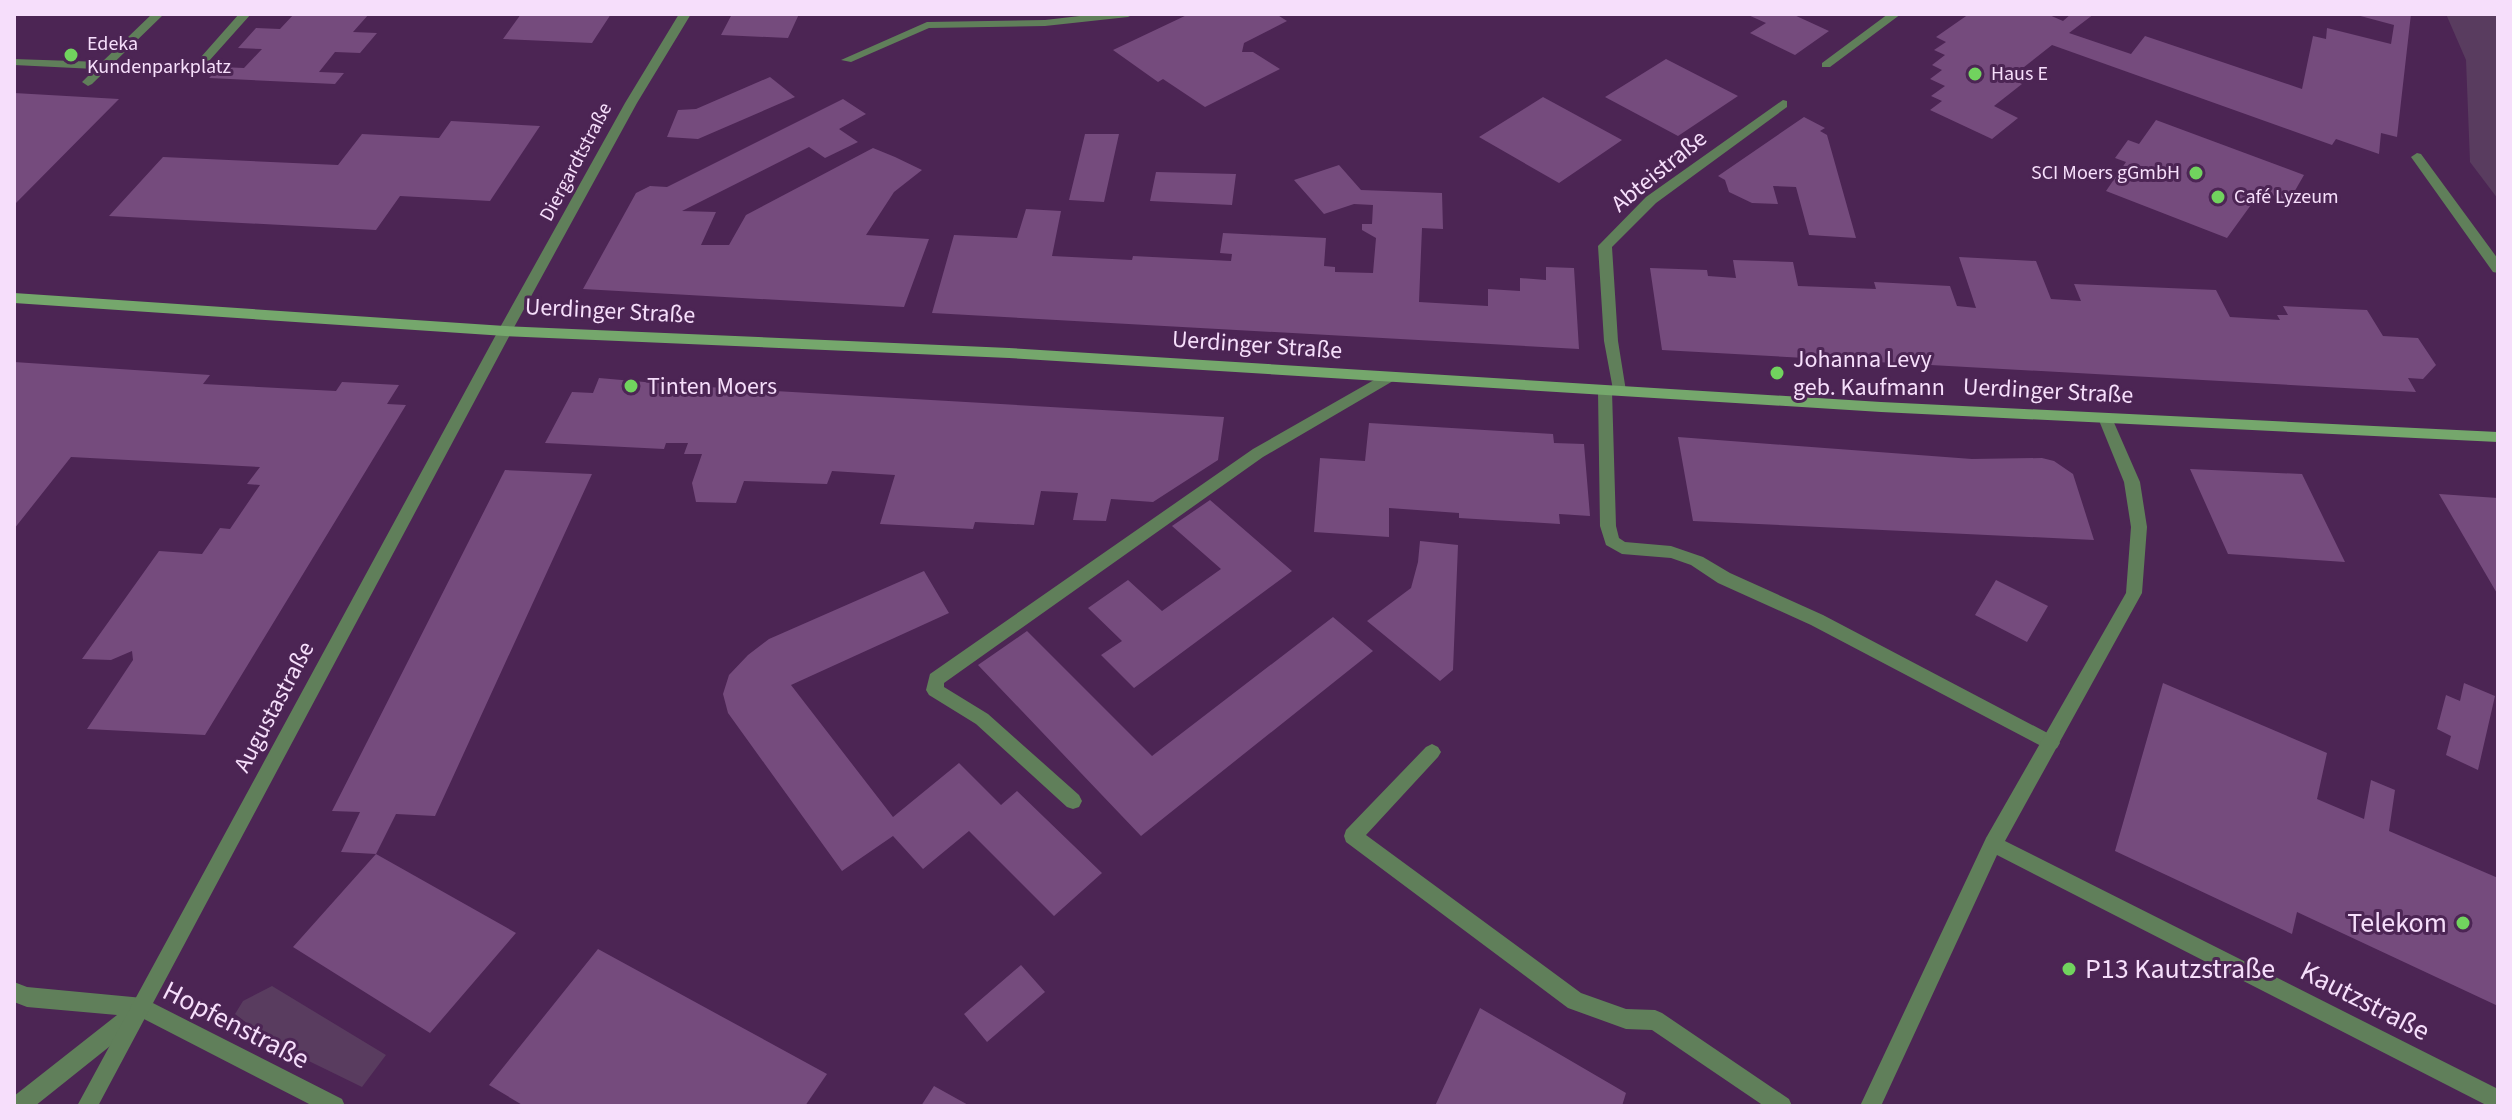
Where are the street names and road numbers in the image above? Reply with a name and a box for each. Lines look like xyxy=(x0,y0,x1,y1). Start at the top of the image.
street label: Diergardtstraße xyxy=(533,98,619,226)
street label: Abteistraße xyxy=(1603,121,1715,221)
street label: Uerdinger Straße xyxy=(524,289,696,333)
street label: Uerdinger Straße xyxy=(1171,322,1343,368)
street label: Uerdinger Straße xyxy=(1962,369,2134,413)
street label: Augustastraße xyxy=(225,635,323,779)
street label: Kautzstraße xyxy=(2293,951,2437,1051)
street label: Hopfenstraße xyxy=(156,971,316,1079)

